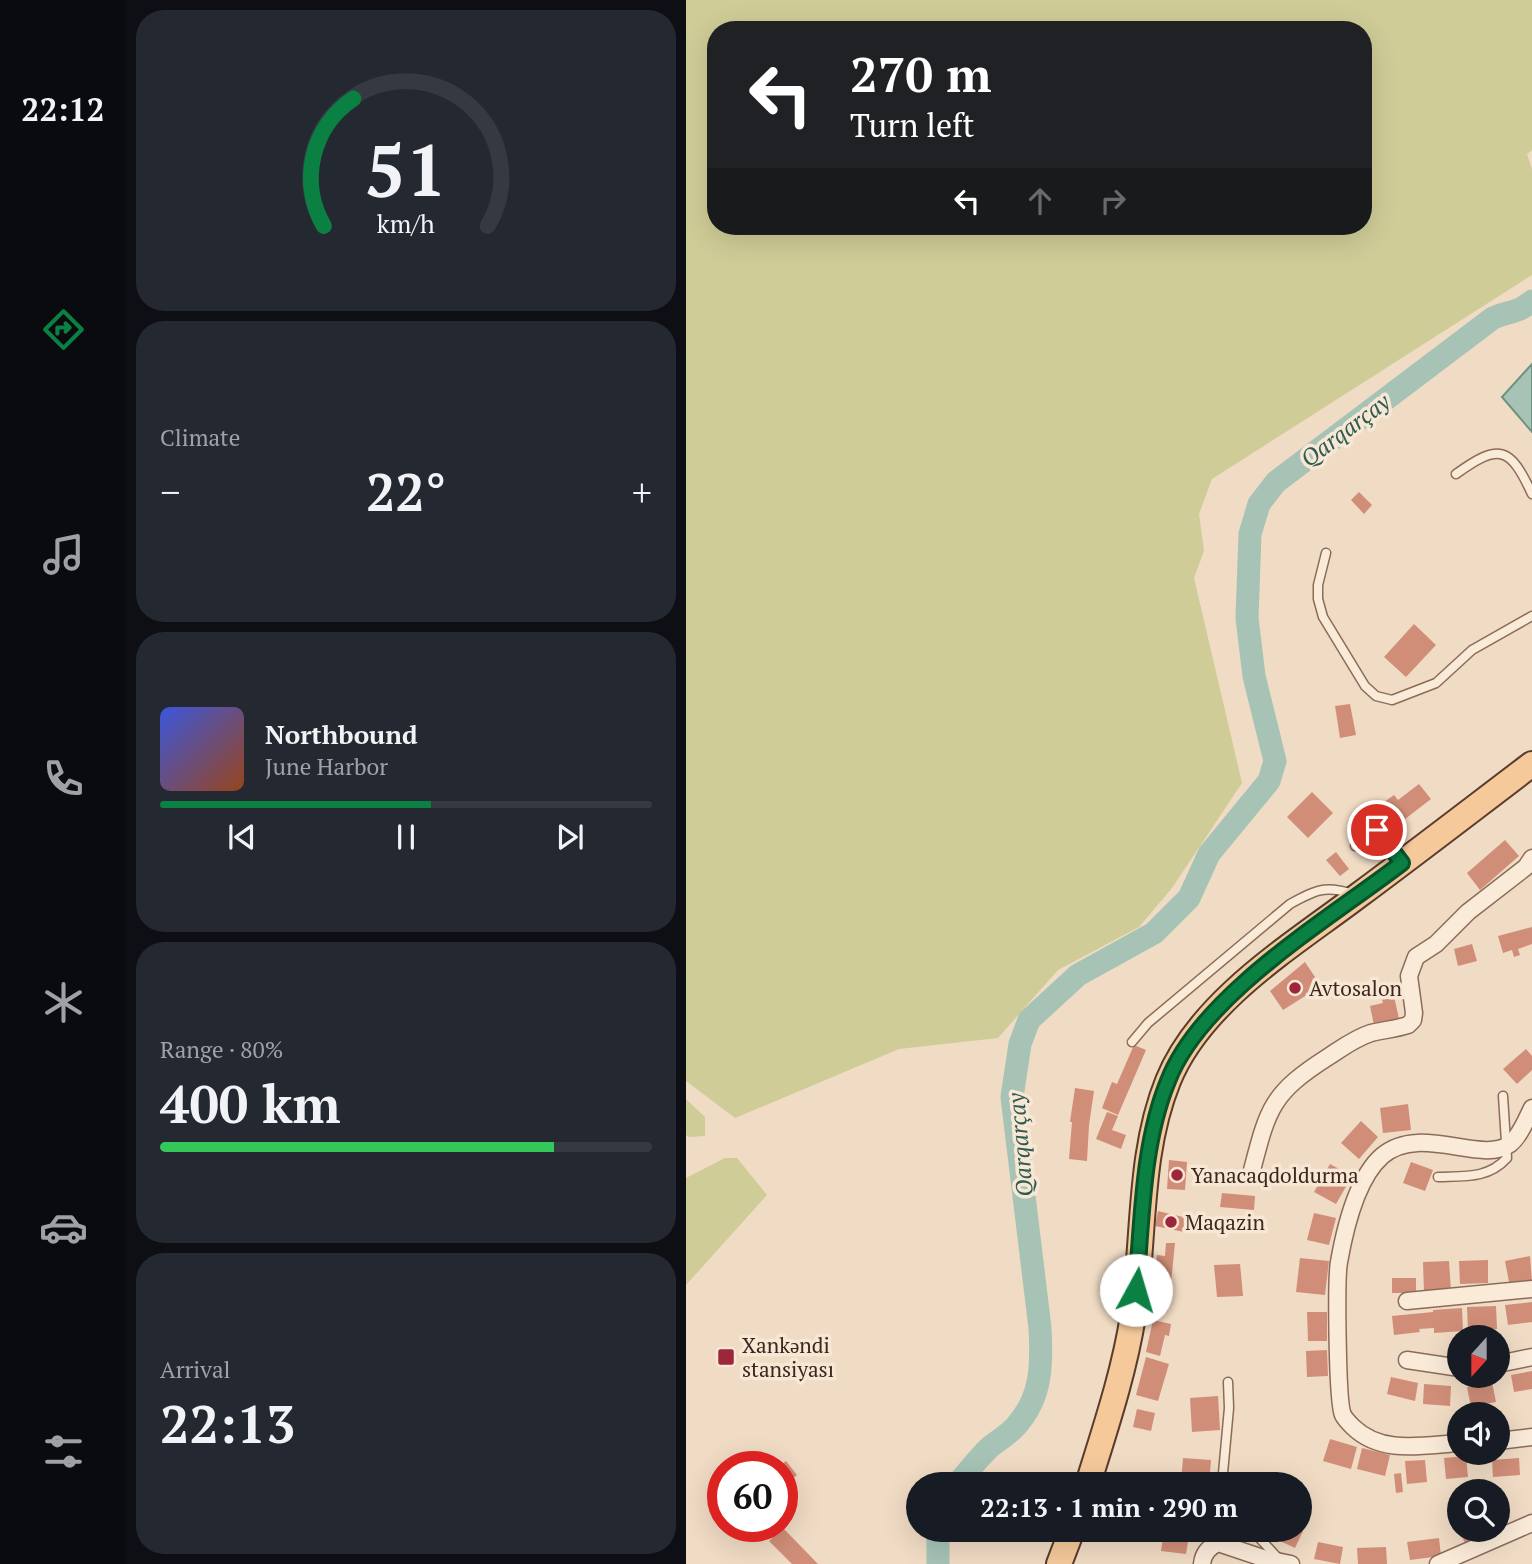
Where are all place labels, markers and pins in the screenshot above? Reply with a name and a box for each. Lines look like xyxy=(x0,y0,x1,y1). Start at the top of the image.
pin xyxy=(1347,800,1407,860)
place label: Avtosalon xyxy=(1309,974,1403,1002)
marker: Avtosalon xyxy=(1287,980,1303,996)
place label: Yanacaqdoldurma xyxy=(1191,1161,1359,1189)
marker: Yanacaqdoldurma xyxy=(1169,1167,1185,1183)
place label: Maqazin xyxy=(1185,1208,1265,1236)
marker: Maqazin xyxy=(1163,1214,1179,1230)
place label: Xankəndi stansiyası xyxy=(742,1331,834,1383)
marker: Xankəndi stansiyası xyxy=(716,1347,736,1367)

